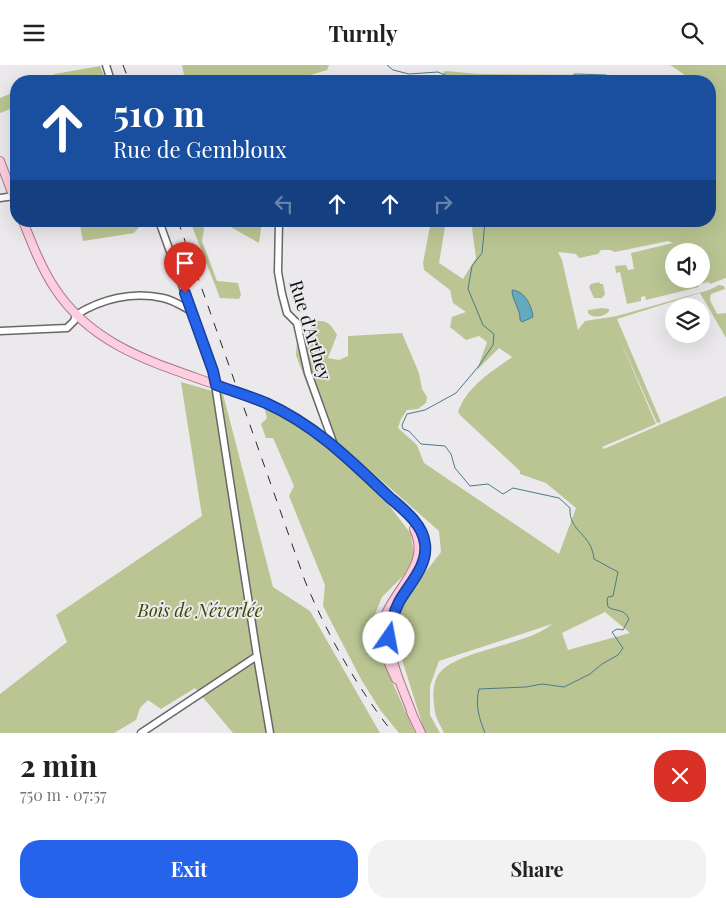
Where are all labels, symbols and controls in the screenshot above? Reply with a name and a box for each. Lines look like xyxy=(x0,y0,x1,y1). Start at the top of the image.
text: Turnly xyxy=(328,18,398,48)
icon: menu xyxy=(20,19,48,47)
icon: search xyxy=(678,19,706,47)
text: 510 m xyxy=(113,89,205,136)
icon: ahead xyxy=(30,95,95,160)
text: Rue de Gembloux xyxy=(113,134,287,164)
icon: left xyxy=(270,190,298,218)
icon: ahead xyxy=(323,190,351,218)
icon: ahead xyxy=(376,190,404,218)
icon: right xyxy=(429,190,457,218)
pin xyxy=(164,242,206,293)
map controls xyxy=(665,243,710,343)
button: sound xyxy=(665,243,710,288)
icon: arrive xyxy=(171,249,199,277)
street label: Rue d'Arthey xyxy=(284,277,338,383)
button: layers xyxy=(665,298,710,343)
park label: Bois de Néverlée xyxy=(137,598,263,622)
position arrow xyxy=(362,611,414,663)
text: 2 min xyxy=(20,745,97,785)
button: close xyxy=(654,750,706,802)
text: 750 m · 07:57 xyxy=(20,784,107,805)
button: Exit xyxy=(20,840,358,898)
button: Share xyxy=(368,840,706,898)

